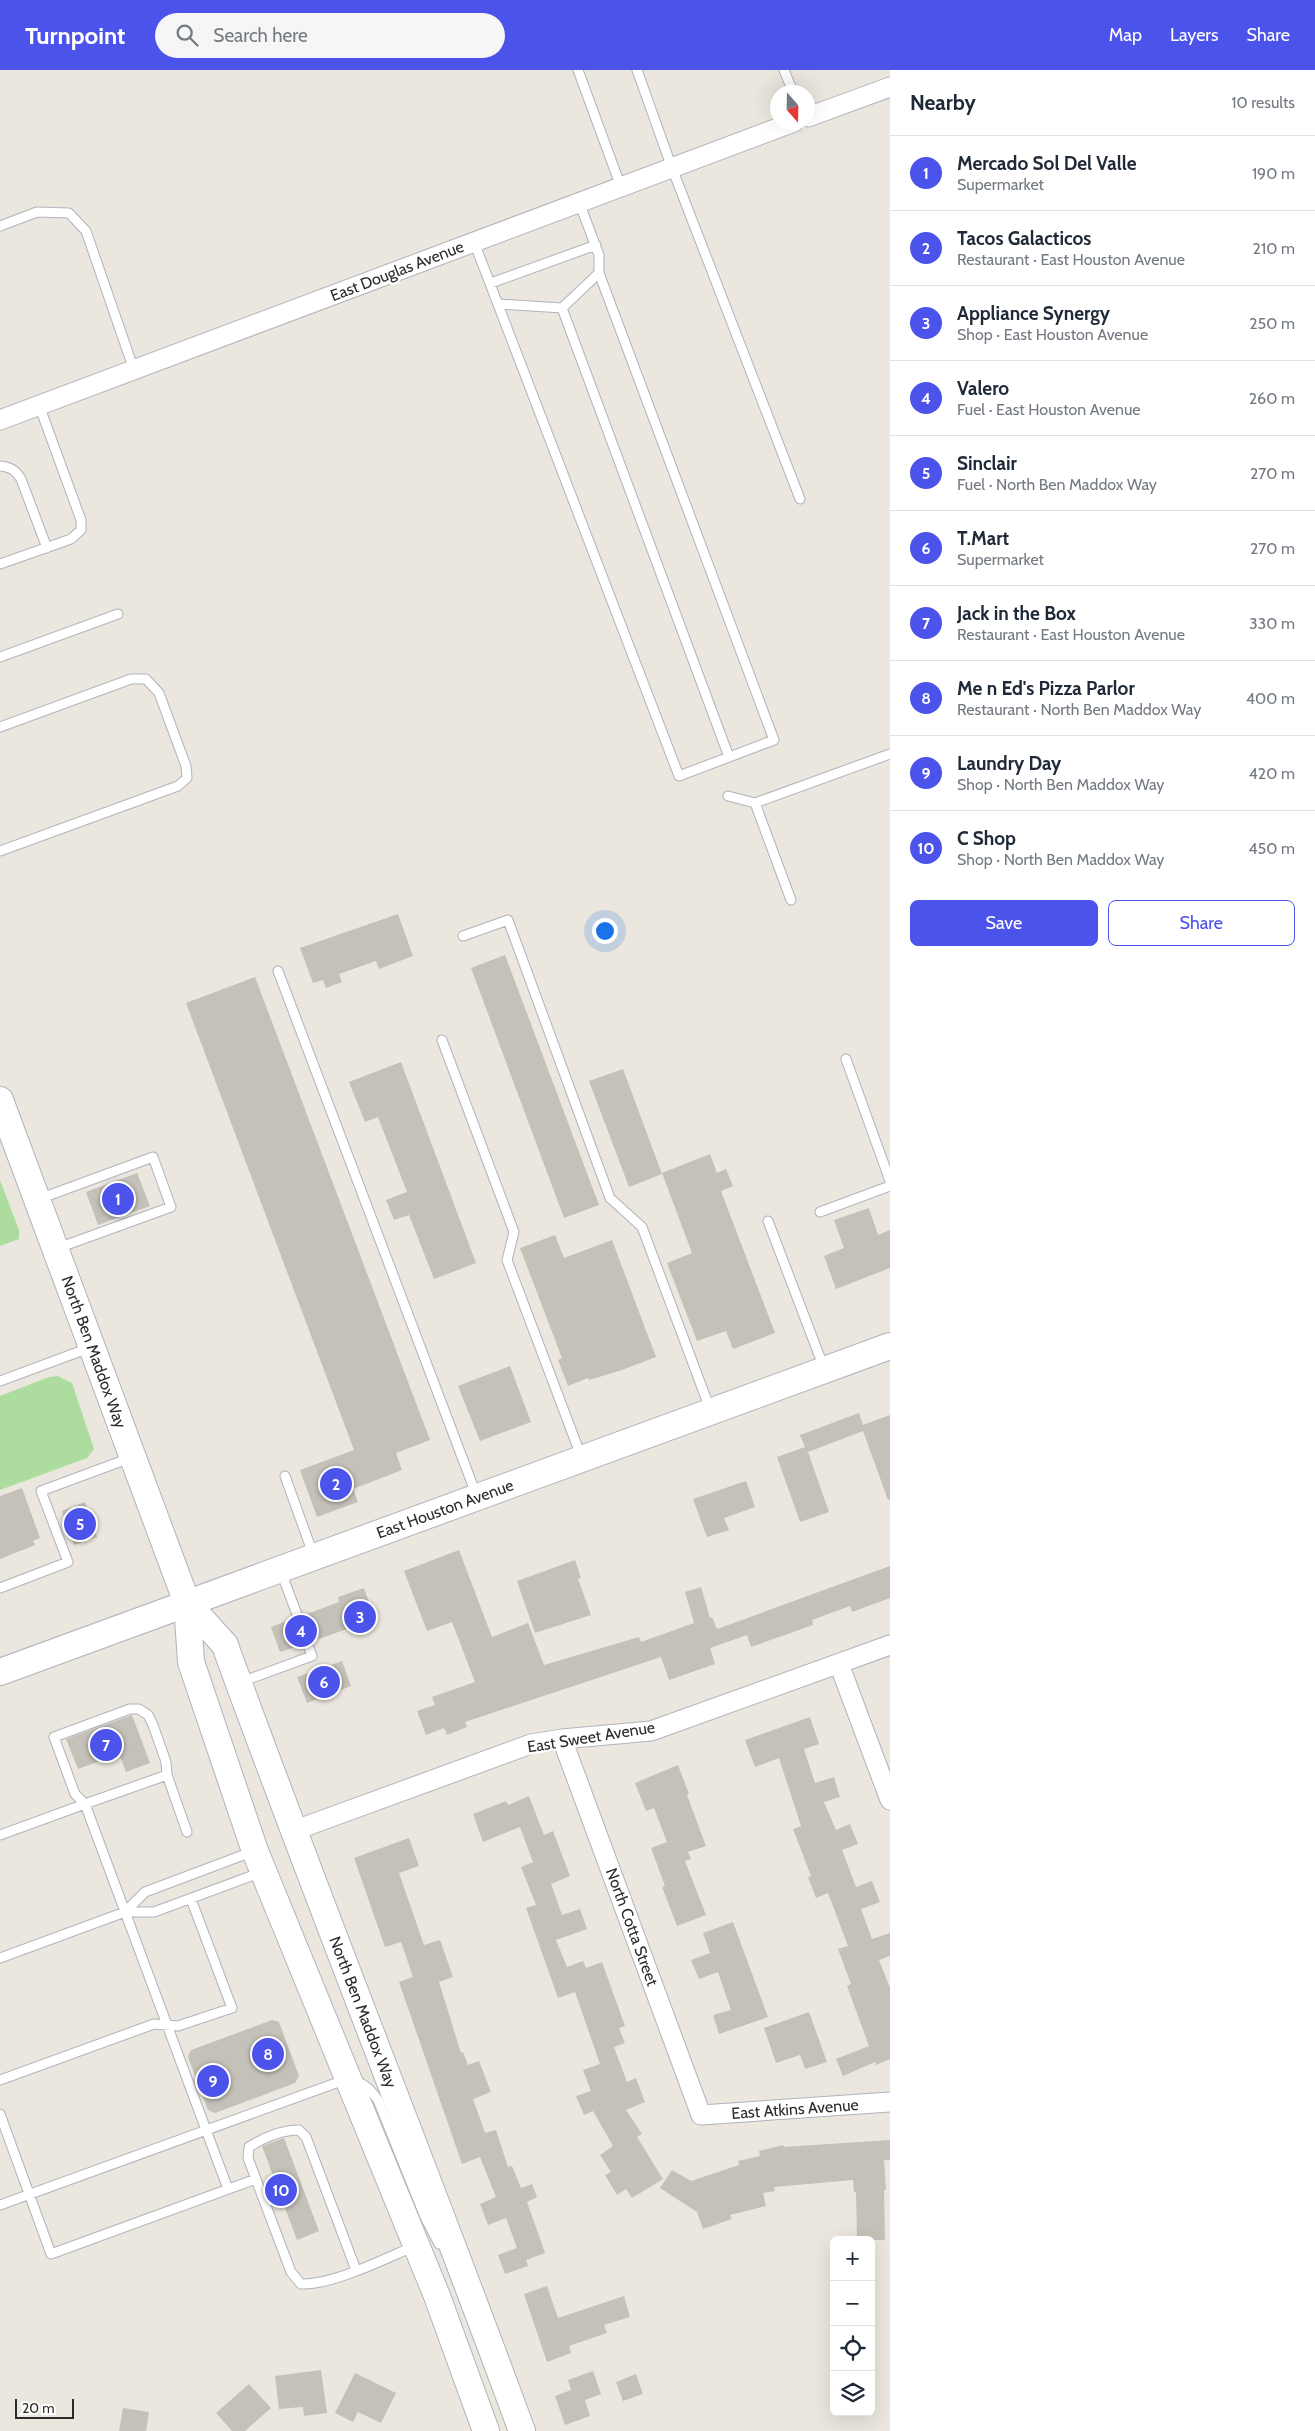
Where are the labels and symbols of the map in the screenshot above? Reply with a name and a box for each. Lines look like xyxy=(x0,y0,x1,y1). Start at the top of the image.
north arrow xyxy=(770,85,815,130)
street label: East Douglas Avenue xyxy=(328,237,466,305)
your location xyxy=(592,918,618,944)
pin: 1 xyxy=(102,1180,134,1218)
street label: North Ben Maddox Way xyxy=(58,1273,130,1431)
pin: 2 xyxy=(320,1465,352,1503)
street label: East Houston Avenue xyxy=(374,1475,516,1543)
pin: 5 xyxy=(64,1505,96,1543)
pin: 3 xyxy=(344,1598,376,1636)
pin: 4 xyxy=(285,1612,317,1650)
pin: 6 xyxy=(308,1663,340,1701)
street label: East Sweet Avenue xyxy=(526,1718,656,1756)
pin: 7 xyxy=(90,1726,122,1764)
street label: North Cotta Street xyxy=(602,1865,662,1989)
street label: North Ben Maddox Way xyxy=(325,1934,401,2090)
pin: 8 xyxy=(252,2035,284,2073)
pin: 9 xyxy=(197,2062,229,2100)
street label: East Atkins Avenue xyxy=(731,2095,859,2123)
pin: 10 xyxy=(265,2171,297,2209)
scale bar xyxy=(15,2396,74,2419)

